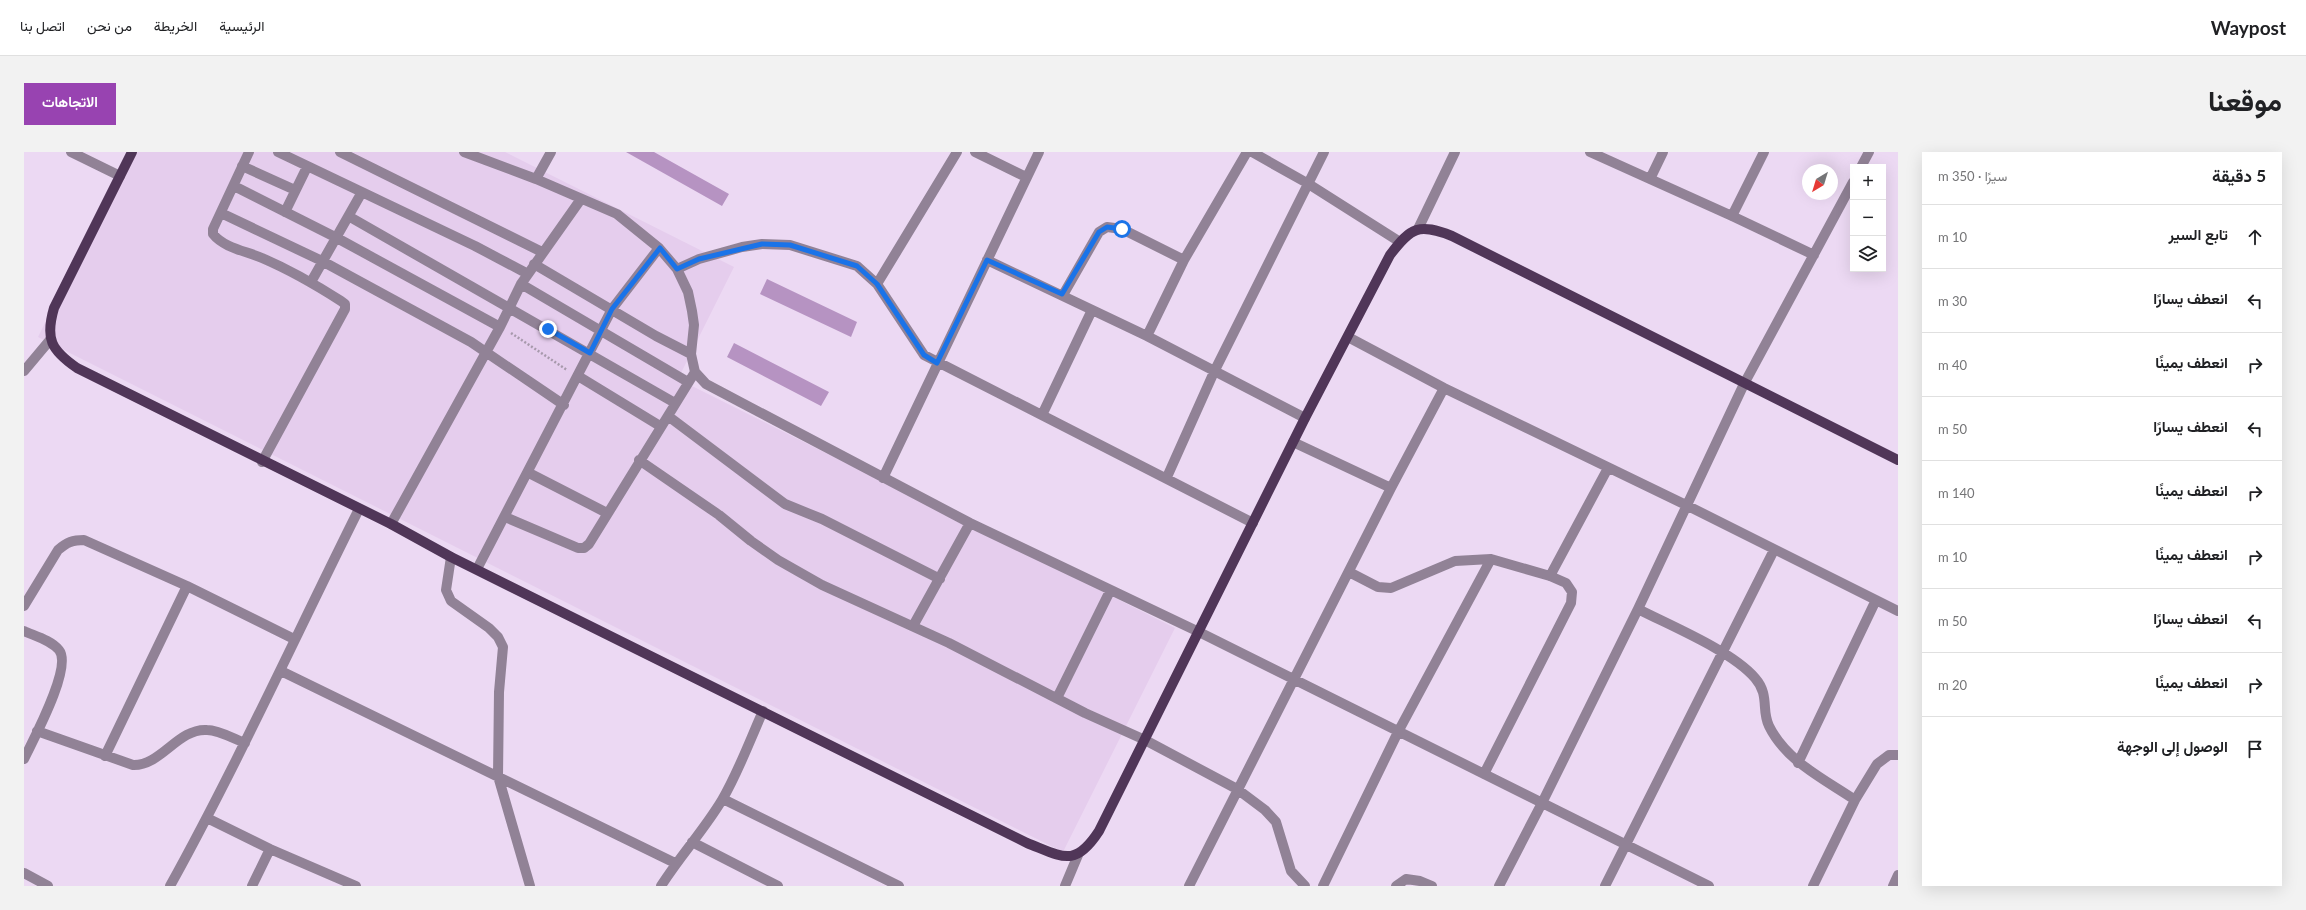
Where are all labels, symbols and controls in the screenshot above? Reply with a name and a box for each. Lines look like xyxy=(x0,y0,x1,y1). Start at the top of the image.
text: Waypost xyxy=(2211,16,2286,39)
text: اتصل بنا xyxy=(20,17,65,34)
text: من نحن xyxy=(87,17,132,34)
text: الخريطة xyxy=(154,17,197,34)
text: الرئيسية xyxy=(219,17,264,34)
button: الاتجاهات xyxy=(24,83,116,125)
text: موقعنا xyxy=(2208,83,2282,117)
north arrow xyxy=(1802,164,1838,200)
map controls xyxy=(1850,164,1886,272)
button: + xyxy=(1850,164,1886,200)
text: 5 دقيقة xyxy=(2212,165,2266,186)
text: سيرًا · 350 m xyxy=(1938,168,2007,184)
button: − xyxy=(1850,200,1886,236)
route start xyxy=(1113,220,1131,238)
text: تابع السير xyxy=(2168,225,2228,243)
icon: ahead xyxy=(2244,226,2266,248)
text: 10 m xyxy=(1938,229,1967,245)
button: layers xyxy=(1850,236,1886,272)
text: انعطف يسارًا xyxy=(2153,289,2228,307)
icon: left xyxy=(2244,290,2266,312)
text: 30 m xyxy=(1938,293,1967,309)
route end xyxy=(539,320,557,338)
text: انعطف يمينًا xyxy=(2155,353,2228,371)
icon: right xyxy=(2244,354,2266,376)
text: 40 m xyxy=(1938,357,1967,373)
text: انعطف يسارًا xyxy=(2153,417,2228,435)
icon: left xyxy=(2244,418,2266,440)
text: 50 m xyxy=(1938,421,1967,437)
text: انعطف يمينًا xyxy=(2155,481,2228,499)
icon: right xyxy=(2244,482,2266,504)
text: 140 m xyxy=(1938,485,1975,501)
text: انعطف يمينًا xyxy=(2155,545,2228,563)
icon: right xyxy=(2244,546,2266,568)
text: 10 m xyxy=(1938,549,1967,565)
text: انعطف يسارًا xyxy=(2153,609,2228,627)
icon: left xyxy=(2244,610,2266,632)
text: 50 m xyxy=(1938,613,1967,629)
text: انعطف يمينًا xyxy=(2155,673,2228,691)
icon: right xyxy=(2244,674,2266,696)
text: 20 m xyxy=(1938,677,1967,693)
text: الوصول إلى الوجهة xyxy=(2117,737,2228,755)
icon: arrive xyxy=(2244,738,2266,760)

